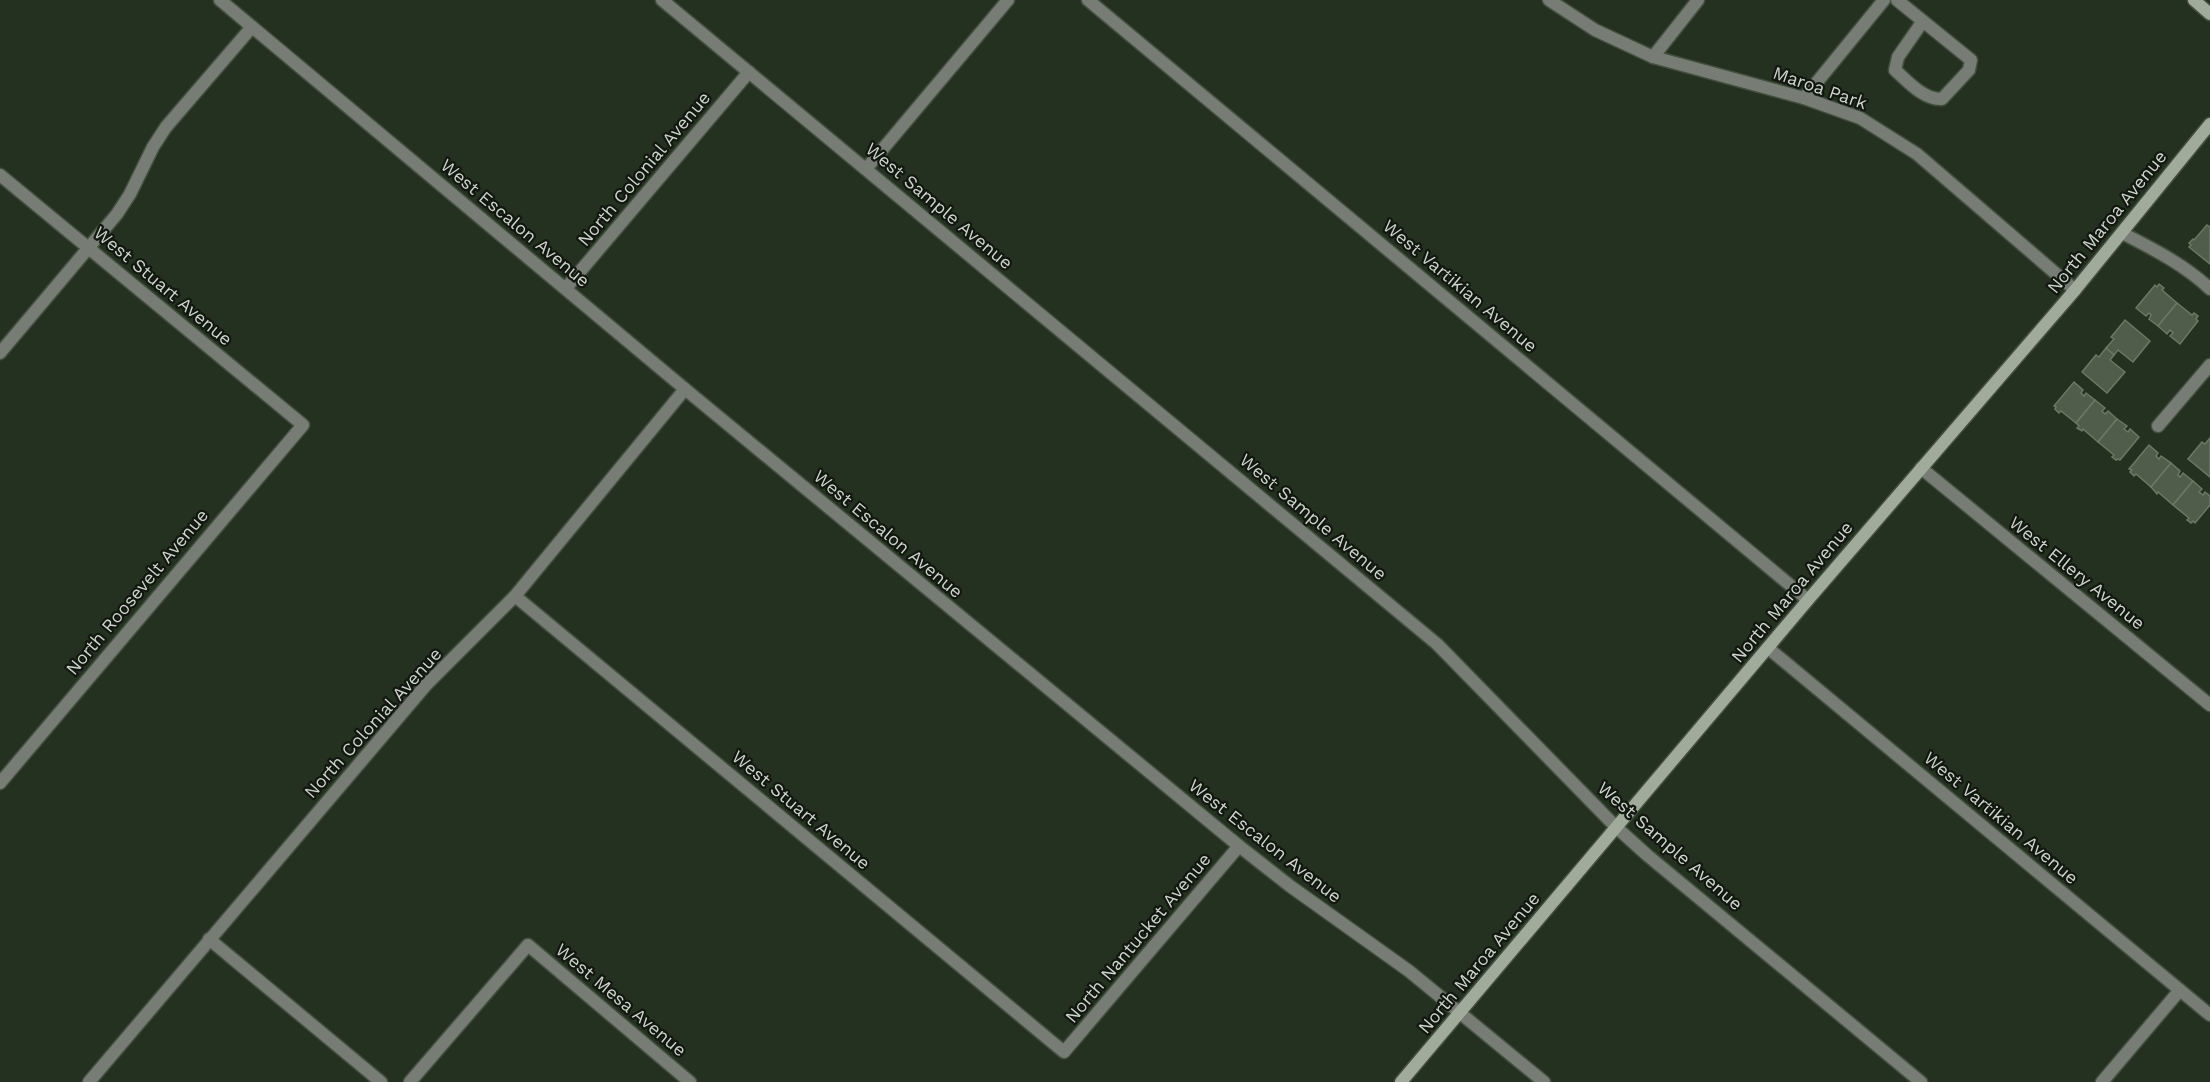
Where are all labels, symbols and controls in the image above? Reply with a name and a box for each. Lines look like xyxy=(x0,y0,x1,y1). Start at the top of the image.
street label: Maroa Park xyxy=(1770,62,1870,113)
street label: North Colonial Avenue xyxy=(573,87,714,250)
street label: West Sample Avenue xyxy=(862,138,1017,273)
street label: North Maroa Avenue xyxy=(2043,146,2171,297)
street label: West Escalon Avenue xyxy=(437,154,594,291)
street label: West Vartikian Avenue xyxy=(1379,215,1542,356)
street label: West Stuart Avenue xyxy=(90,222,237,350)
street label: West Sample Avenue xyxy=(1236,449,1391,584)
street label: West Escalon Avenue xyxy=(810,465,967,602)
street label: North Roosevelt Avenue xyxy=(61,505,212,679)
street label: West Ellery Avenue xyxy=(2005,511,2149,634)
street label: North Maroa Avenue xyxy=(1726,517,1857,666)
street label: North Colonial Avenue xyxy=(300,643,446,802)
street label: West Stuart Avenue xyxy=(728,746,875,874)
street label: West Vartikian Avenue xyxy=(1920,747,2083,888)
street label: West Escalon Avenue xyxy=(1185,774,1346,907)
street label: West Sample Avenue xyxy=(1594,777,1747,914)
street label: North Nantucket Avenue xyxy=(1060,849,1215,1027)
street label: North Maroa Avenue xyxy=(1413,888,1544,1037)
street label: West Mesa Avenue xyxy=(552,939,691,1060)

